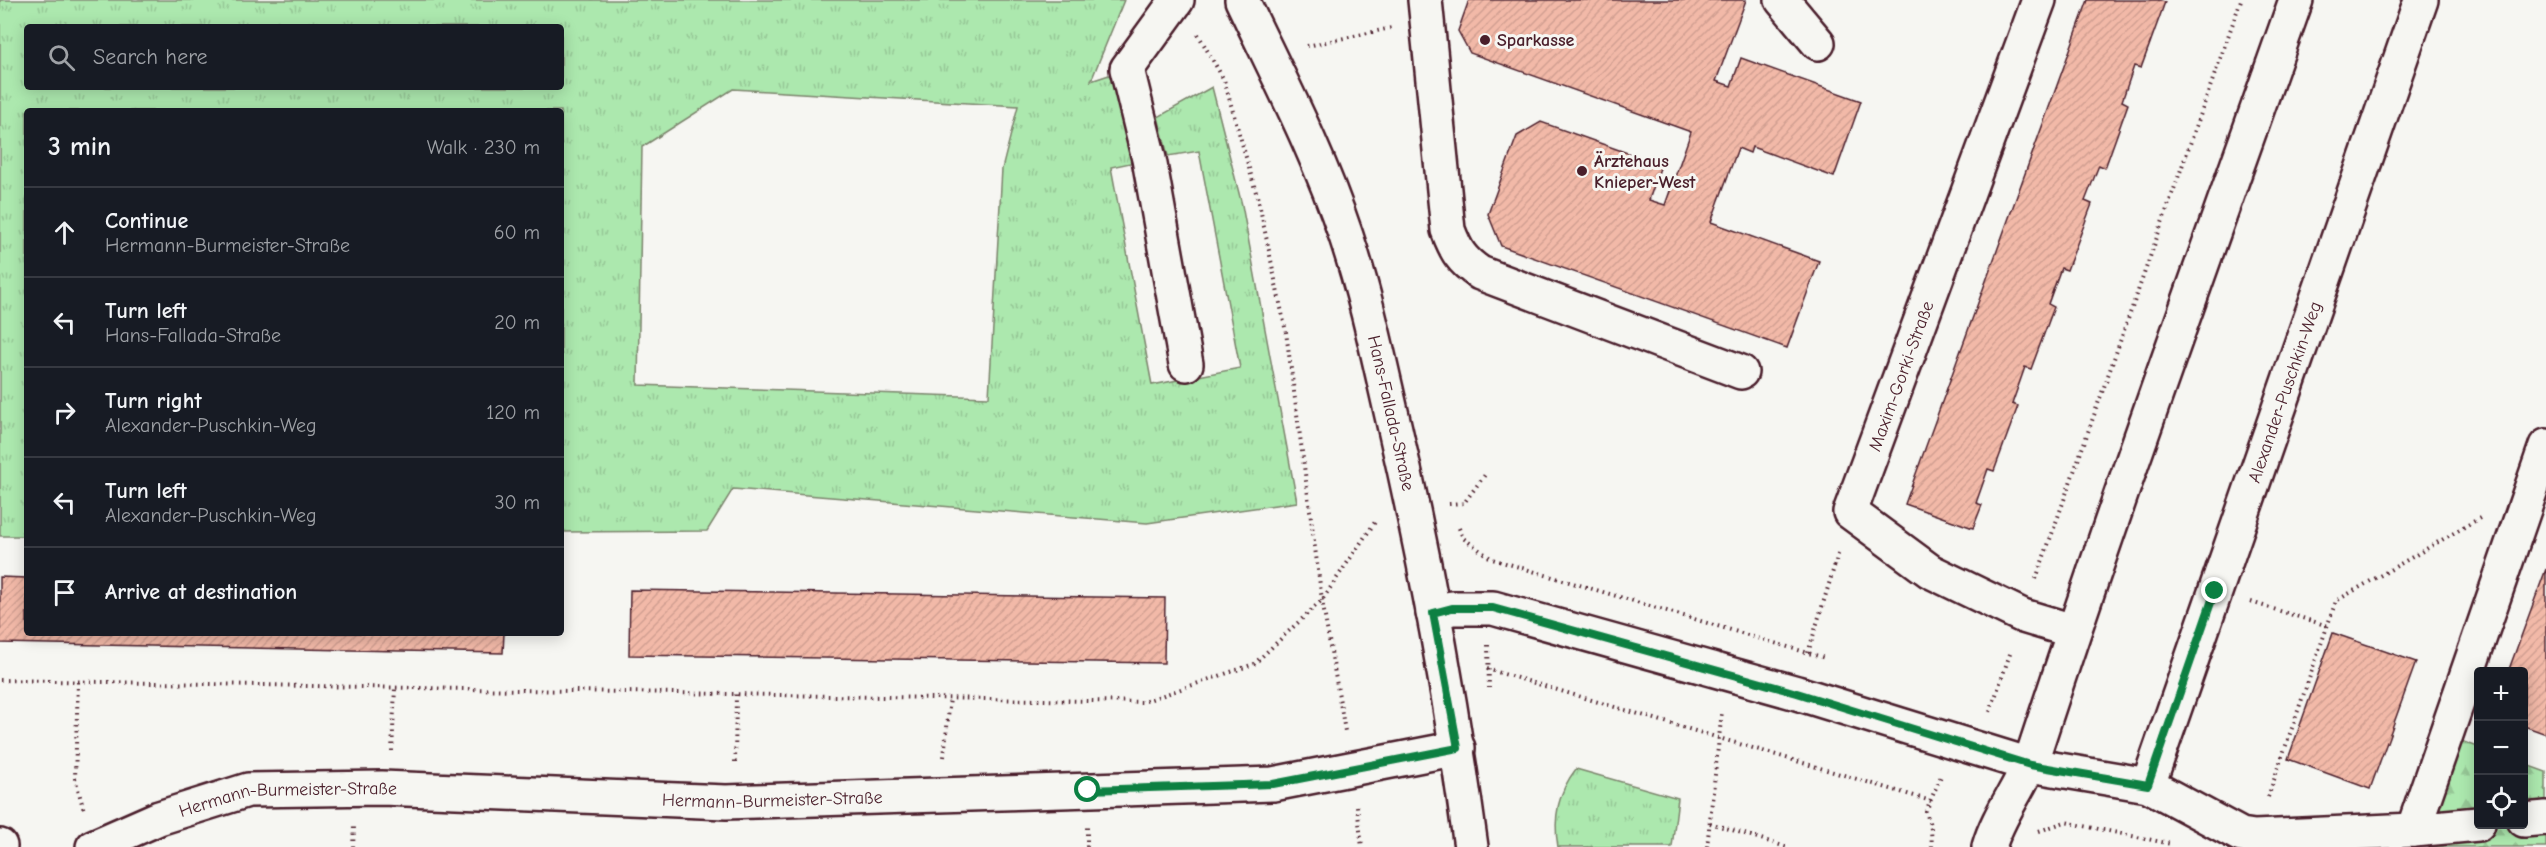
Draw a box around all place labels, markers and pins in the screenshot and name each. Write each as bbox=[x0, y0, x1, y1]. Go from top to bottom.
place label: Sparkasse bbox=[1497, 30, 1575, 51]
marker: Sparkasse bbox=[1478, 33, 1492, 47]
place label: Ärztehaus Knieper-West bbox=[1594, 151, 1697, 193]
marker: Ärztehaus Knieper-West bbox=[1575, 164, 1589, 178]

